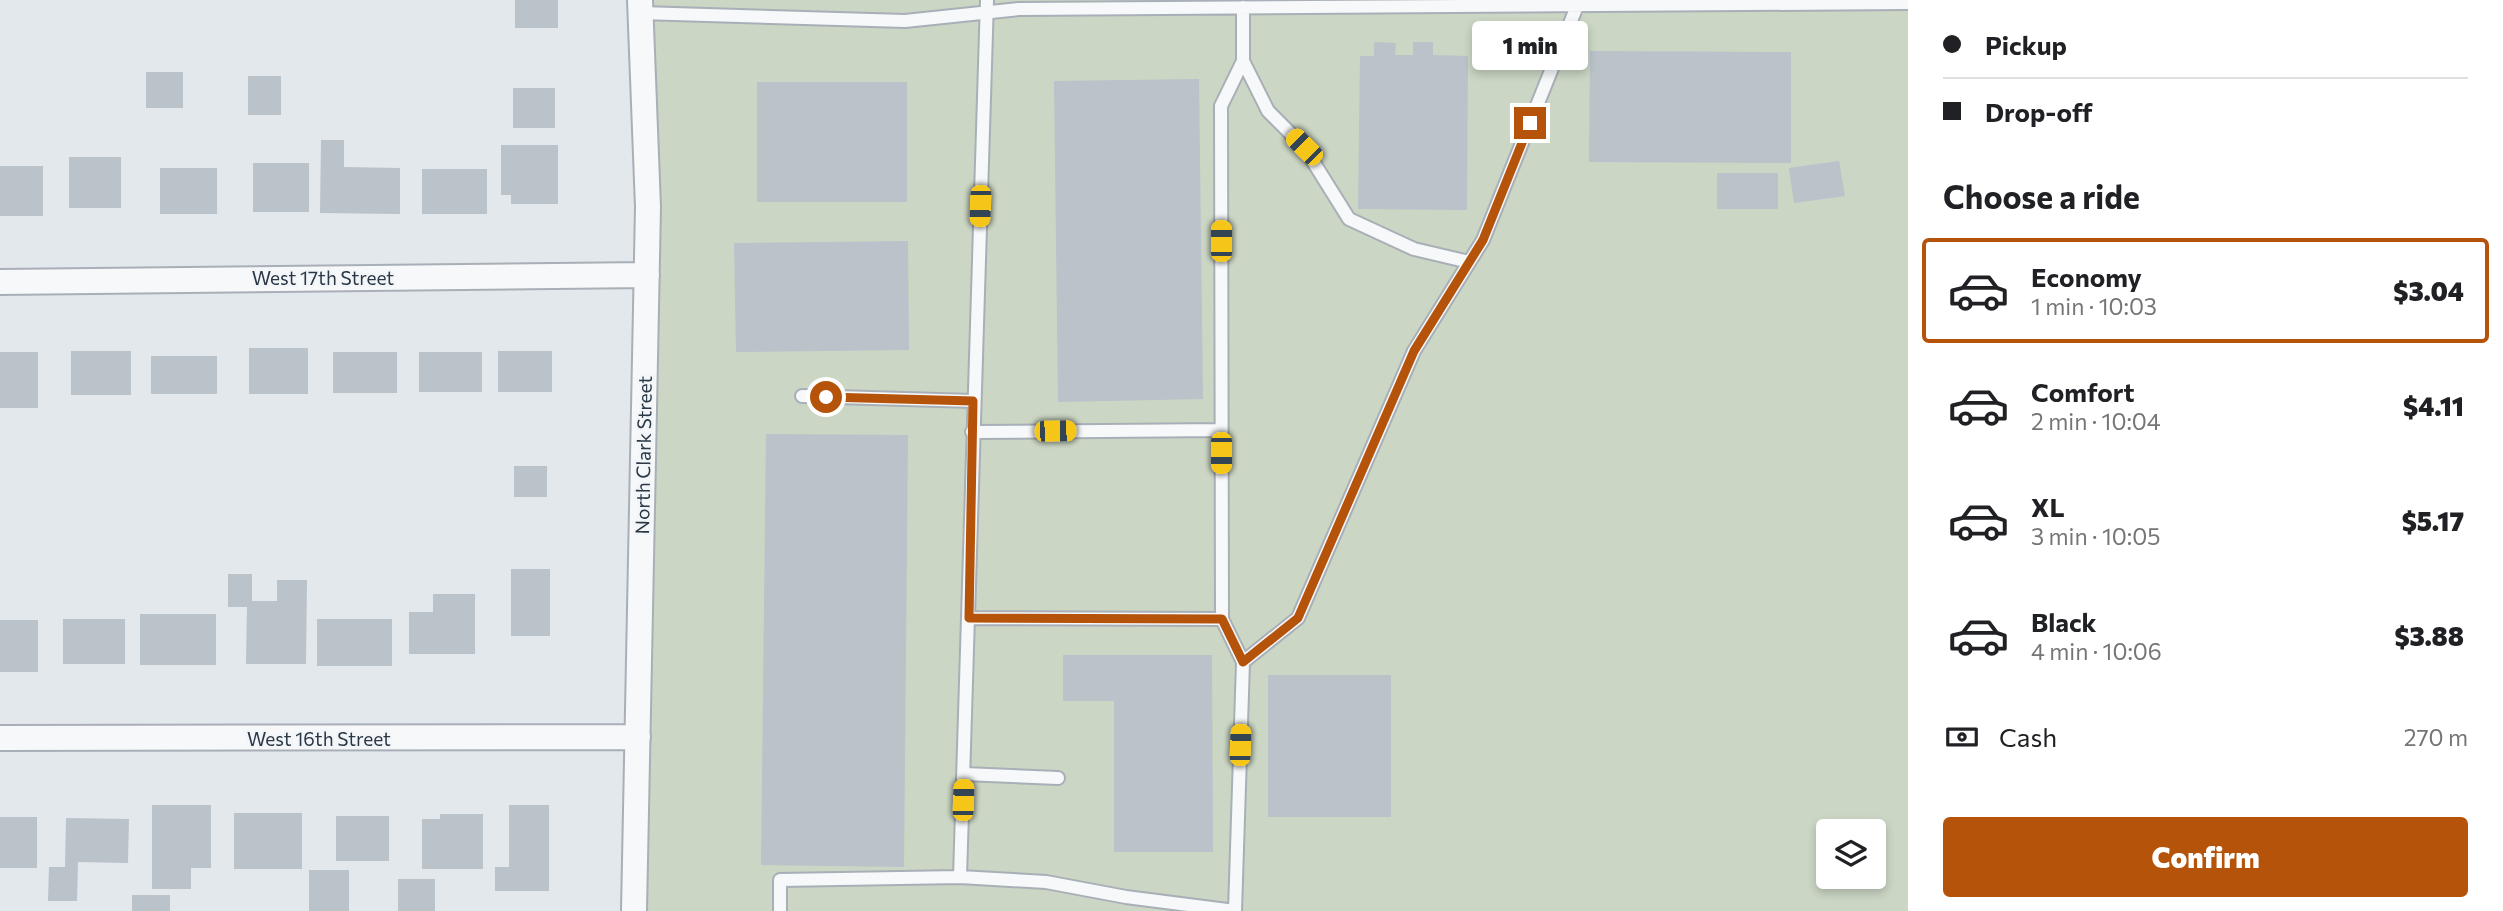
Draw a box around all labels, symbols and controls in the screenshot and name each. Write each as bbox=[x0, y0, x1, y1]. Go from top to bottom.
callout: 1 min bbox=[1472, 22, 1588, 71]
text: Pickup bbox=[1985, 29, 2067, 60]
text: 1 min bbox=[1502, 31, 1558, 59]
text: Drop-off bbox=[1985, 96, 2092, 127]
route end bbox=[1514, 107, 1546, 139]
car bbox=[1282, 125, 1327, 169]
text: Choose a ride bbox=[1943, 176, 2140, 216]
car bbox=[969, 185, 992, 227]
car bbox=[1211, 220, 1232, 262]
icon: car bbox=[1947, 259, 2010, 322]
text: Economy bbox=[2031, 261, 2142, 292]
street label: West 17th Street bbox=[252, 266, 394, 289]
text: $3.04 bbox=[2393, 275, 2464, 306]
text: 1 min · 10:03 bbox=[2031, 292, 2157, 320]
icon: car bbox=[1947, 374, 2010, 437]
street label: North Clark Street bbox=[630, 375, 656, 534]
text: Comfort bbox=[2031, 376, 2134, 407]
route start bbox=[810, 381, 842, 413]
text: $4.11 bbox=[2403, 390, 2464, 421]
text: 2 min · 10:04 bbox=[2031, 407, 2161, 435]
car bbox=[1034, 420, 1077, 442]
car bbox=[1211, 432, 1232, 474]
icon: car bbox=[1947, 489, 2010, 552]
text: XL bbox=[2031, 491, 2065, 522]
text: $5.17 bbox=[2402, 505, 2464, 536]
text: 3 min · 10:05 bbox=[2031, 522, 2160, 550]
icon: car bbox=[1947, 604, 2010, 667]
text: Black bbox=[2031, 606, 2097, 637]
text: $3.88 bbox=[2394, 620, 2464, 651]
text: 4 min · 10:06 bbox=[2031, 637, 2162, 665]
icon: cash bbox=[1943, 718, 1981, 756]
text: Cash bbox=[1999, 721, 2057, 752]
text: 270 m bbox=[2404, 723, 2468, 751]
car bbox=[1229, 724, 1252, 766]
street label: West 16th Street bbox=[247, 727, 391, 750]
car bbox=[952, 779, 975, 821]
button: Confirm bbox=[1943, 817, 2468, 897]
map controls bbox=[1816, 819, 1886, 889]
button: layers bbox=[1816, 819, 1886, 889]

